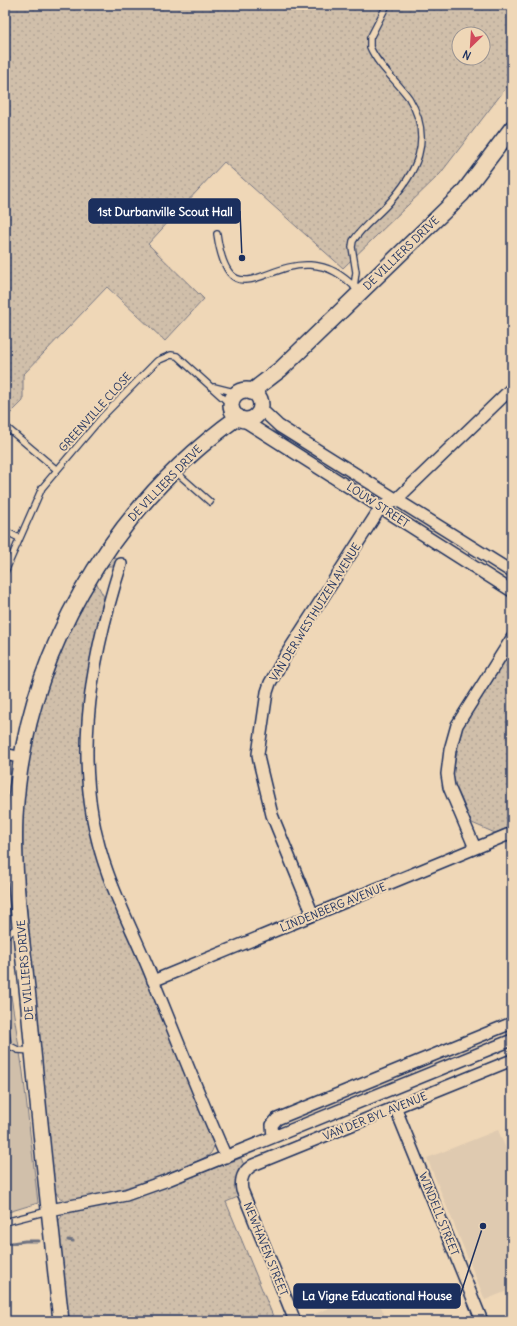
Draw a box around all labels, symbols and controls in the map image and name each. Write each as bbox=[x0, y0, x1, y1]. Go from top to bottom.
north arrow bbox=[451, 26, 491, 66]
text: N bbox=[460, 47, 473, 63]
callout: 1st Durbanville Scout Hall bbox=[89, 199, 240, 223]
text: 1st Durbanville Scout Hall bbox=[97, 204, 233, 219]
street label: DE VILLIERS DRIVE bbox=[360, 213, 442, 293]
street label: GREENVILLE CLOSE bbox=[56, 369, 134, 455]
street label: DE VILLIERS DRIVE bbox=[125, 442, 205, 524]
street label: LOUW STREET bbox=[344, 480, 412, 531]
street label: VAN DER WESTHUIZEN AVENUE bbox=[266, 540, 364, 684]
street label: LINDENBERG AVENUE bbox=[278, 879, 388, 935]
street label: DE VILLIERS DRIVE bbox=[14, 919, 36, 1021]
street label: VAN DER BYL AVENUE bbox=[321, 1089, 429, 1143]
street label: WINDELL STREET bbox=[416, 1170, 462, 1258]
street label: NEWHAVEN STREET bbox=[241, 1200, 291, 1298]
callout: La Vigne Educational House bbox=[294, 1284, 460, 1308]
text: La Vigne Educational House bbox=[302, 1288, 453, 1304]

